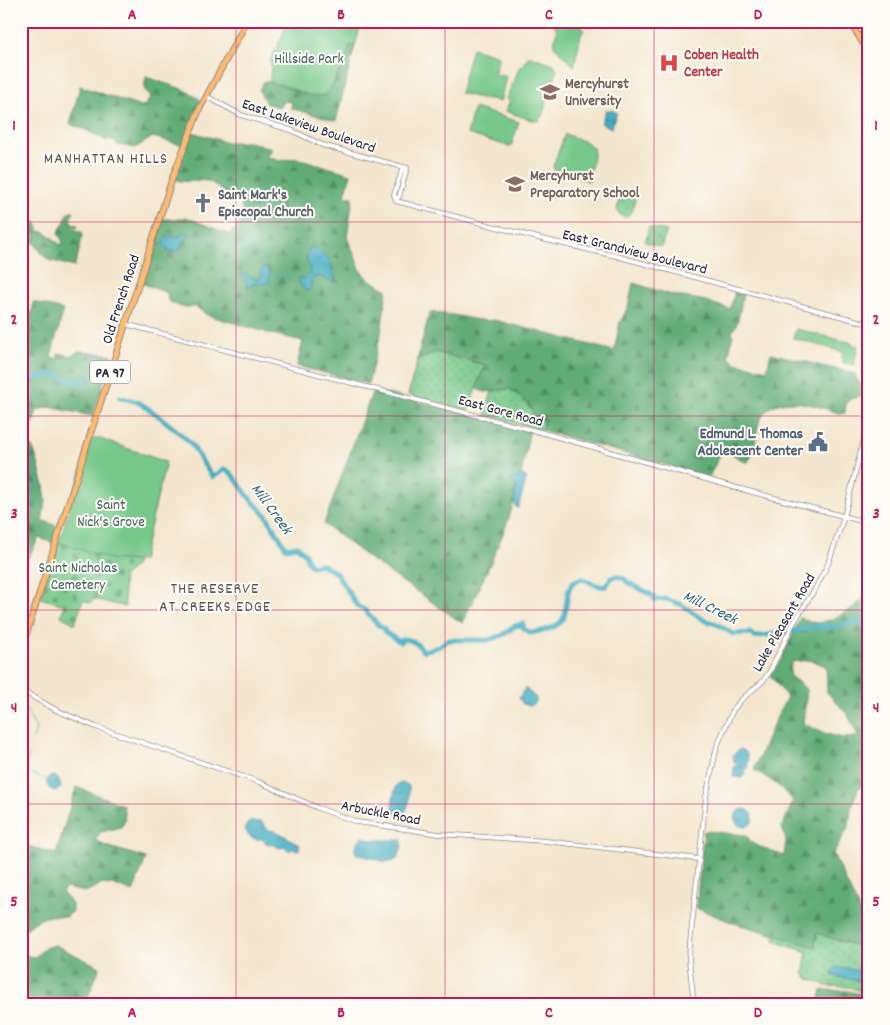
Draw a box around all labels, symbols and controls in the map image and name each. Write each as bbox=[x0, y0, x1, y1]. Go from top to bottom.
text: A bbox=[128, 4, 137, 27]
text: B bbox=[337, 4, 345, 27]
text: C bbox=[545, 4, 553, 27]
text: D bbox=[754, 4, 763, 27]
place label: Coben Health Center bbox=[684, 45, 759, 84]
park label: Hillside Park bbox=[274, 49, 344, 71]
hospital icon: Coben Health Center bbox=[658, 52, 680, 74]
place label: Mercyhurst University bbox=[565, 74, 629, 113]
school or university icon: Mercyhurst University bbox=[539, 81, 561, 103]
street label: East Lakeview Boulevard bbox=[239, 94, 378, 160]
text: 1 bbox=[12, 115, 16, 138]
text: 1 bbox=[874, 115, 878, 138]
district label: MANHATTAN HILLS bbox=[44, 148, 168, 171]
place label: Mercyhurst Preparatory School bbox=[530, 166, 640, 205]
school or university icon: Mercyhurst Preparatory School bbox=[504, 173, 526, 195]
place label: Saint Mark's Episcopal Church bbox=[218, 185, 314, 224]
church icon: Saint Mark's Episcopal Church bbox=[192, 192, 214, 214]
street label: East Grandview Boulevard bbox=[560, 224, 709, 282]
street label: Old French Road bbox=[97, 252, 147, 347]
text: 2 bbox=[11, 309, 18, 332]
text: 2 bbox=[873, 309, 880, 332]
road number: PA 97 bbox=[90, 361, 130, 384]
street label: East Gore Road bbox=[456, 390, 545, 434]
place label: Edmund L. Thomas Adolescent Center bbox=[697, 424, 803, 463]
public building icon: Edmund L. Thomas Adolescent Center bbox=[807, 431, 829, 453]
water label: Mill Creek bbox=[245, 479, 298, 541]
park label: Saint Nick's Grove bbox=[77, 495, 145, 534]
text: 3 bbox=[10, 503, 18, 526]
text: 3 bbox=[872, 503, 880, 526]
park label: Saint Nicholas Cemetery bbox=[39, 558, 117, 597]
street label: Lake Pleasant Road bbox=[748, 570, 822, 676]
district label: THE RESERVE AT CREEKS EDGE bbox=[159, 578, 271, 619]
water label: Mill Creek bbox=[679, 585, 742, 632]
text: 4 bbox=[11, 697, 17, 720]
text: 4 bbox=[873, 697, 879, 720]
street label: Arbuckle Road bbox=[339, 795, 422, 832]
text: 5 bbox=[10, 891, 18, 914]
text: 5 bbox=[872, 891, 880, 914]
text: A bbox=[128, 1002, 137, 1025]
text: B bbox=[337, 1002, 345, 1025]
text: C bbox=[545, 1002, 553, 1025]
text: D bbox=[754, 1002, 763, 1025]

